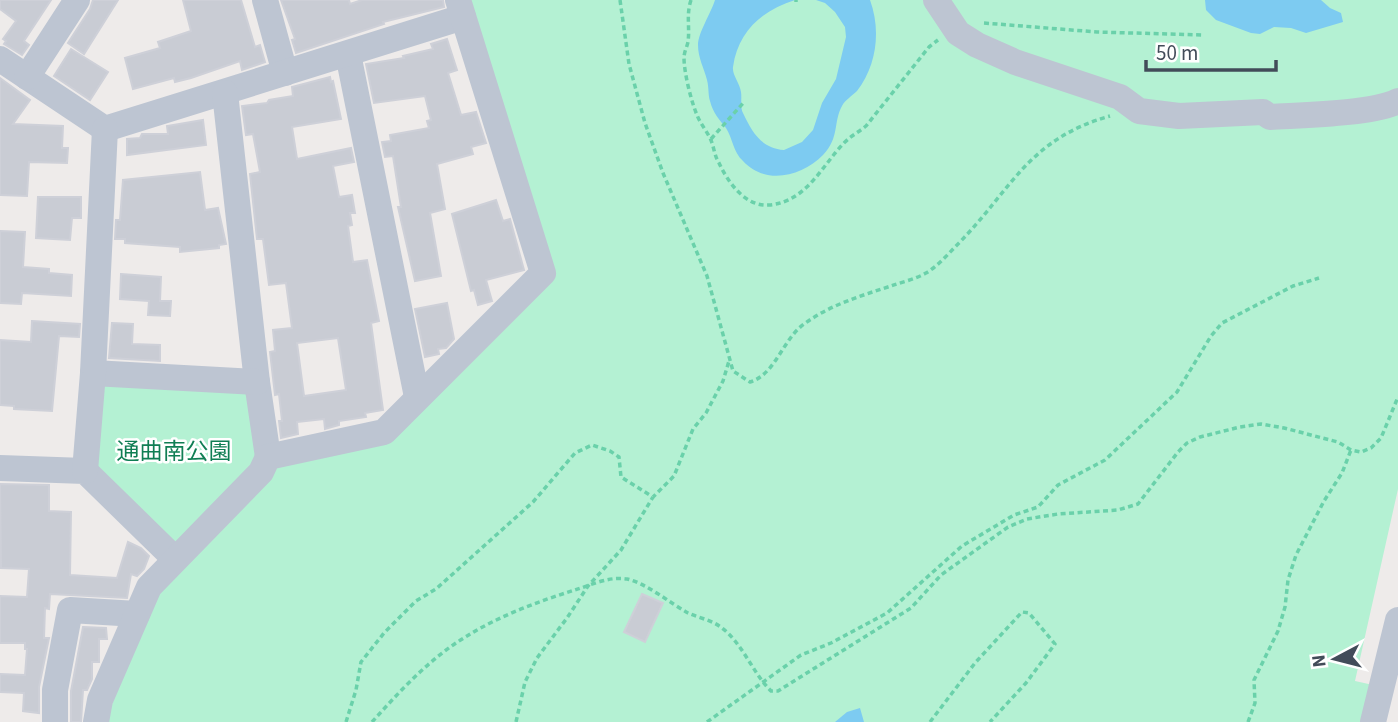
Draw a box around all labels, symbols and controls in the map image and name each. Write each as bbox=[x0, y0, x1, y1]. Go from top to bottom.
scale bar bbox=[1146, 28, 1276, 72]
text: 50 m bbox=[1156, 38, 1198, 68]
park label: 通曲南公園 bbox=[117, 435, 232, 468]
north arrow bbox=[1300, 624, 1370, 694]
text: N bbox=[1305, 653, 1334, 669]

